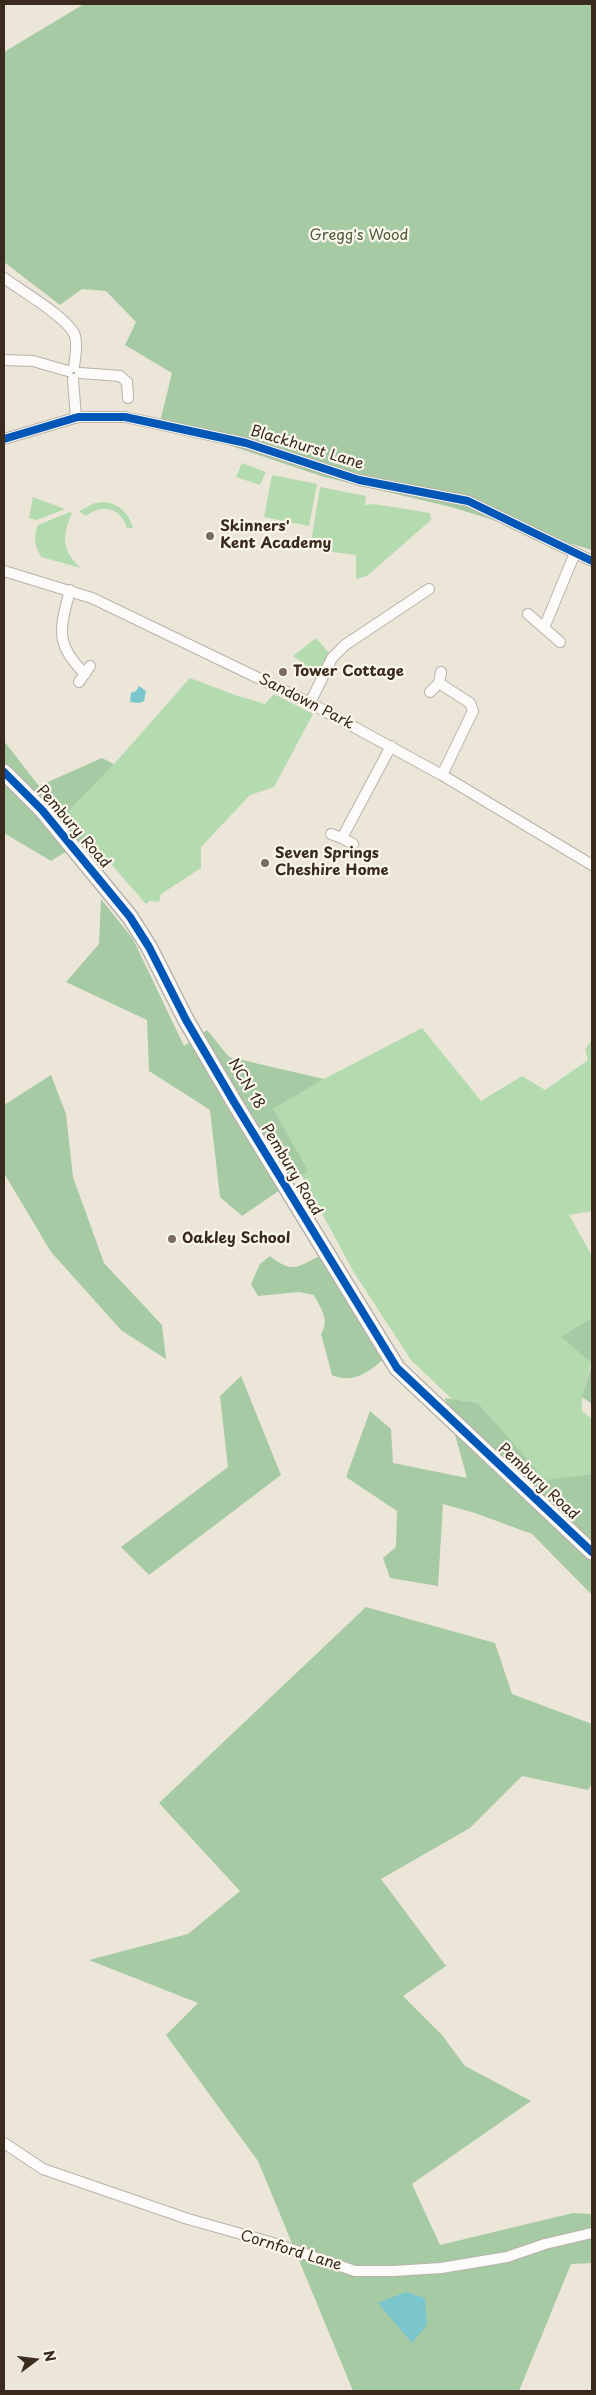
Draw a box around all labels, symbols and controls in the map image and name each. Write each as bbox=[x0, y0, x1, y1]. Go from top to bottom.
park label: Gregg's Wood bbox=[310, 227, 408, 245]
street label: Blackhurst Lane bbox=[248, 422, 366, 474]
place label: Skinners' Kent Academy bbox=[220, 518, 331, 553]
marker: Skinners' Kent Academy bbox=[204, 530, 216, 542]
place label: Tower Cottage bbox=[293, 663, 404, 681]
marker: Tower Cottage bbox=[277, 666, 289, 678]
street label: Sandown Park bbox=[255, 670, 357, 734]
street label: Pembury Road bbox=[32, 782, 114, 872]
place label: Seven Springs Cheshire Home bbox=[275, 845, 389, 880]
marker: Seven Springs Cheshire Home bbox=[259, 857, 271, 869]
street label: NCN 18 bbox=[224, 1055, 268, 1113]
street label: Pembury Road bbox=[256, 1121, 326, 1219]
place label: Oakley School bbox=[182, 1230, 290, 1248]
marker: Oakley School bbox=[166, 1233, 178, 1245]
street label: Pembury Road bbox=[494, 1440, 582, 1524]
street label: Cornford Lane bbox=[238, 2227, 344, 2275]
north arrow bbox=[10, 2335, 60, 2385]
text: N bbox=[38, 2348, 62, 2364]

